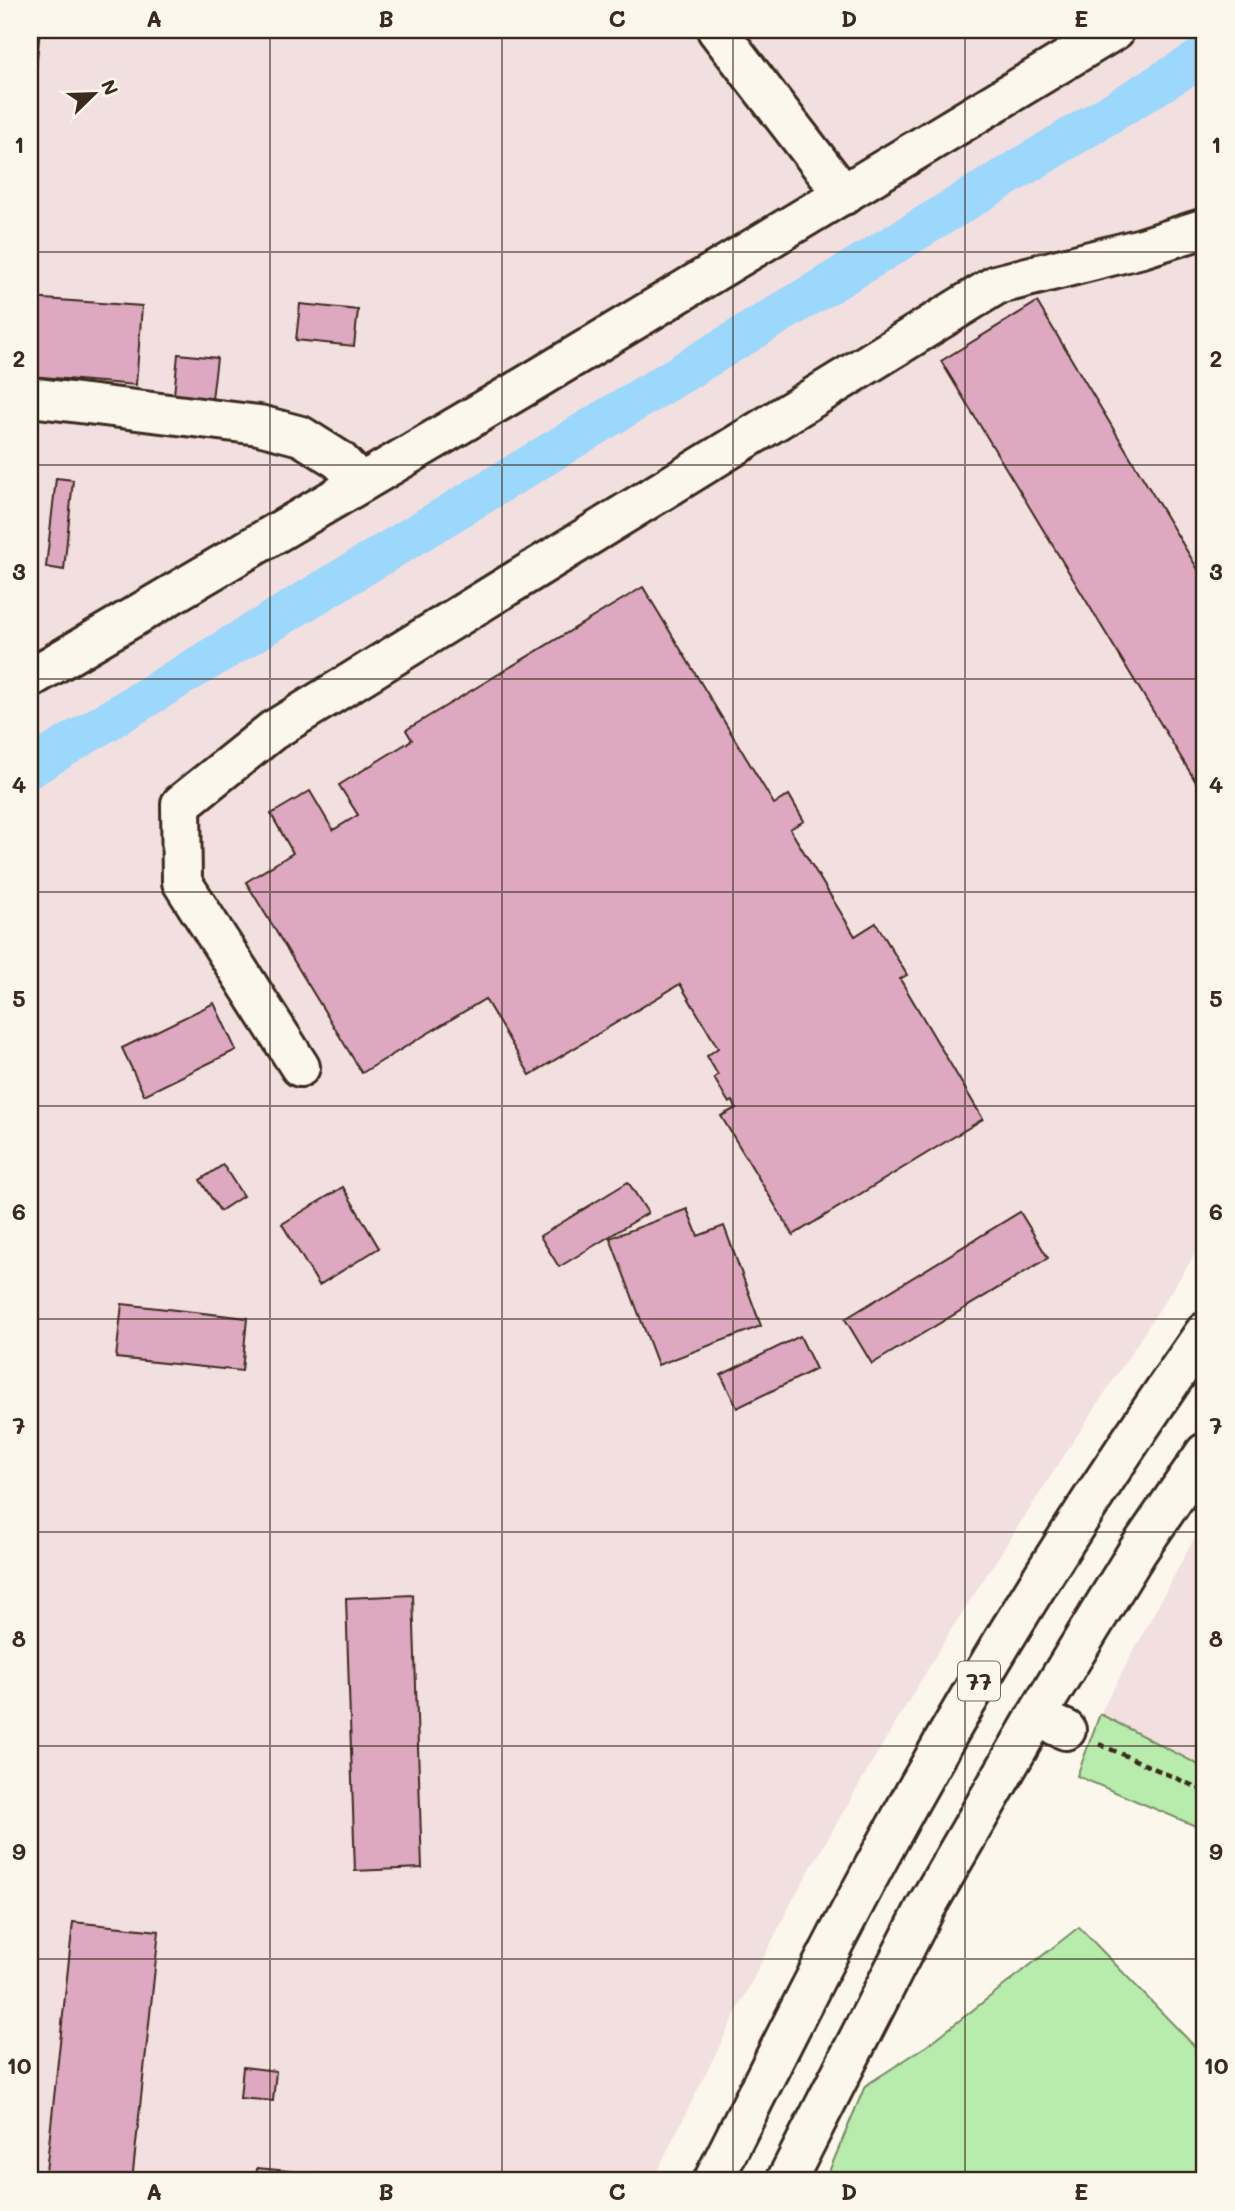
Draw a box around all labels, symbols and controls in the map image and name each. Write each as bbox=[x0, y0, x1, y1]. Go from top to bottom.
text: A bbox=[146, 3, 162, 33]
text: B bbox=[378, 3, 394, 33]
text: C bbox=[608, 3, 626, 33]
text: D bbox=[841, 3, 857, 33]
text: E bbox=[1074, 3, 1088, 33]
north arrow bbox=[60, 60, 130, 130]
text: N bbox=[96, 76, 124, 99]
text: 1 bbox=[14, 129, 24, 159]
text: 1 bbox=[1211, 129, 1221, 159]
text: 2 bbox=[13, 343, 25, 373]
text: 2 bbox=[1210, 343, 1222, 373]
text: 3 bbox=[12, 556, 26, 586]
text: 3 bbox=[1209, 556, 1223, 586]
text: 4 bbox=[12, 769, 26, 799]
text: 4 bbox=[1209, 769, 1223, 799]
text: 5 bbox=[12, 983, 26, 1013]
text: 5 bbox=[1209, 983, 1223, 1013]
text: 6 bbox=[12, 1196, 26, 1226]
text: 6 bbox=[1209, 1196, 1223, 1226]
text: 7 bbox=[13, 1410, 26, 1440]
text: 7 bbox=[1210, 1410, 1223, 1440]
text: 8 bbox=[12, 1623, 26, 1653]
text: 8 bbox=[1209, 1623, 1223, 1653]
road number: 77 bbox=[958, 1662, 1000, 1700]
text: 9 bbox=[12, 1836, 26, 1866]
text: 9 bbox=[1209, 1836, 1223, 1866]
text: 10 bbox=[7, 2050, 32, 2080]
text: 10 bbox=[1204, 2050, 1229, 2080]
text: A bbox=[146, 2176, 162, 2206]
text: B bbox=[378, 2176, 394, 2206]
text: C bbox=[608, 2176, 626, 2206]
text: D bbox=[841, 2176, 857, 2206]
text: E bbox=[1074, 2176, 1088, 2206]

